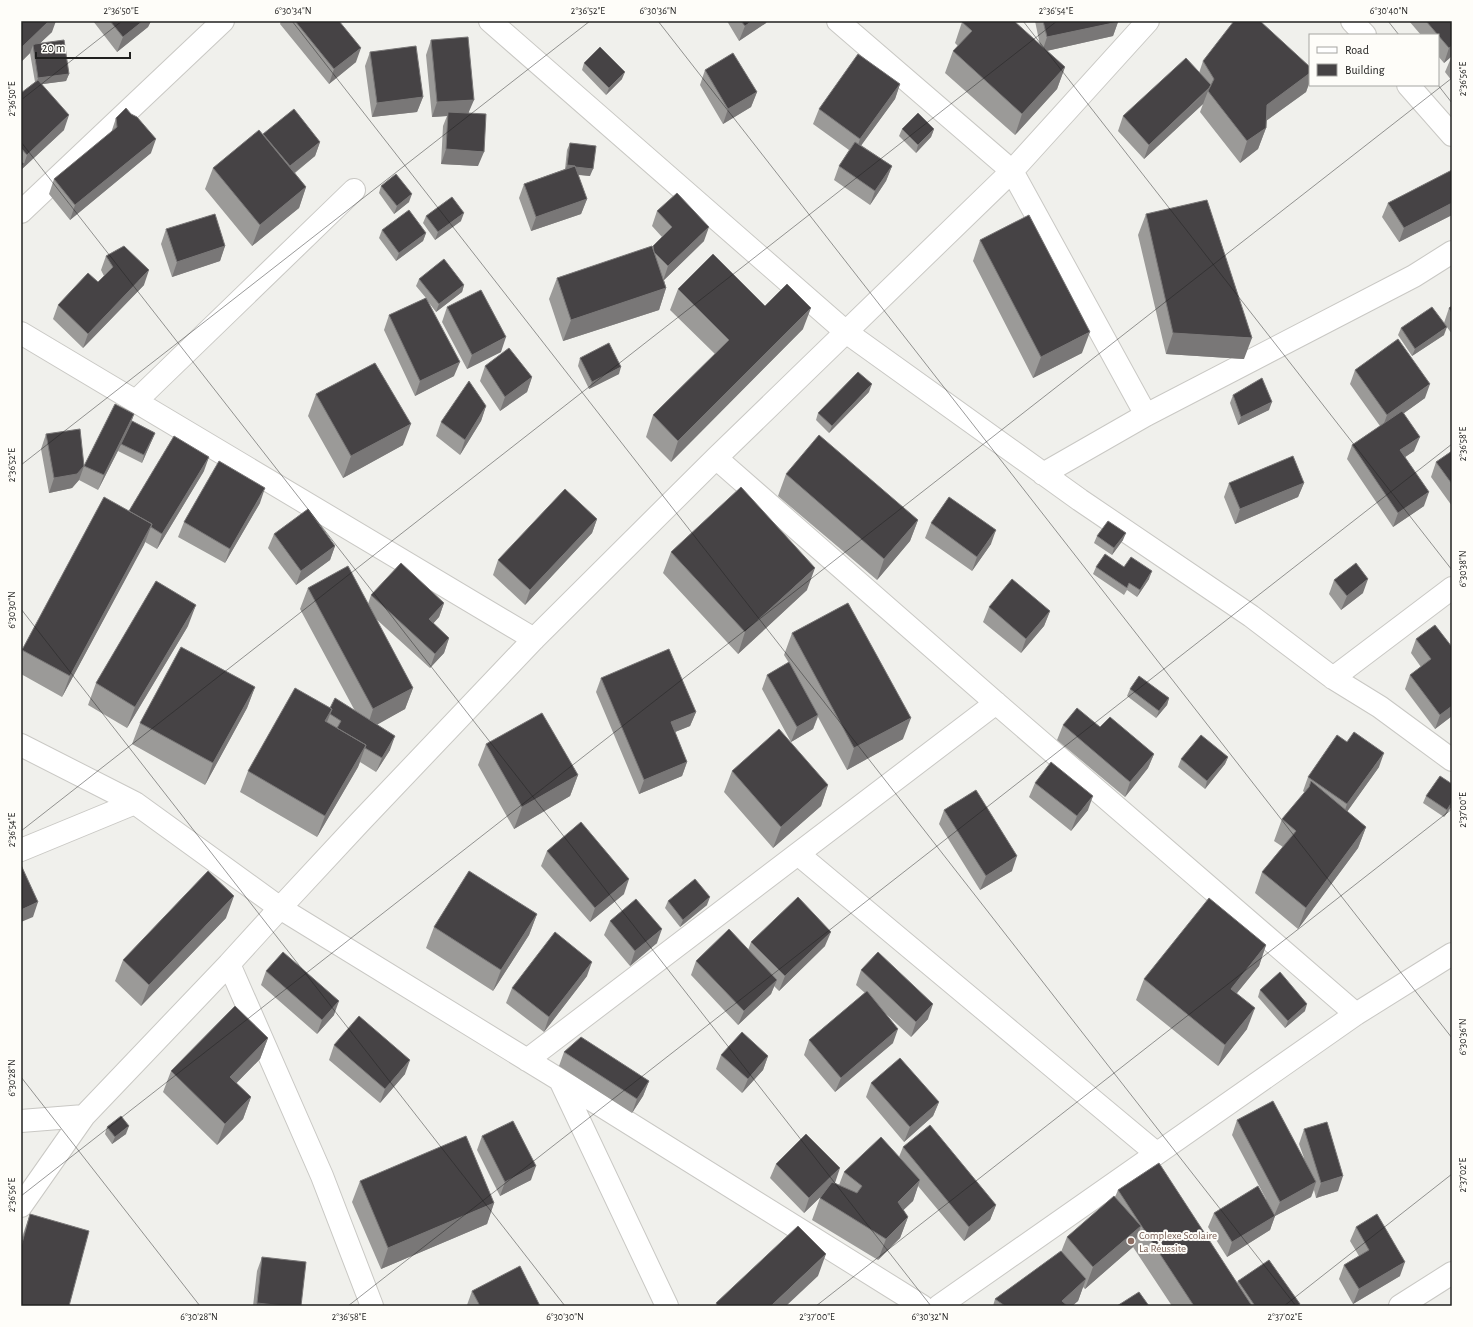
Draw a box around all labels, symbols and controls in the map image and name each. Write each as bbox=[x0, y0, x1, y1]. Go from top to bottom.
text: 2°36'50"E bbox=[103, 6, 139, 16]
text: 6°30'34"N bbox=[274, 6, 312, 16]
text: 2°36'52"E bbox=[571, 6, 605, 16]
text: 6°30'36"N bbox=[639, 6, 677, 16]
text: 2°36'54"E bbox=[1039, 6, 1073, 16]
text: 6°30'40"N bbox=[1370, 6, 1408, 16]
scale bar bbox=[36, 34, 130, 60]
legend bbox=[1309, 34, 1439, 86]
text: 20 m bbox=[42, 42, 65, 54]
text: Road bbox=[1345, 44, 1369, 56]
text: 2°36'56"E bbox=[1458, 62, 1468, 96]
text: Building bbox=[1345, 64, 1385, 76]
text: 2°36'50"E bbox=[7, 81, 17, 117]
text: 2°36'58"E bbox=[1458, 427, 1468, 461]
text: 2°36'52"E bbox=[7, 448, 17, 482]
text: 6°30'38"N bbox=[1458, 550, 1468, 588]
text: 6°30'30"N bbox=[7, 591, 17, 629]
text: 2°37'00"E bbox=[1458, 792, 1468, 828]
text: 2°36'54"E bbox=[7, 813, 17, 847]
text: 6°30'36"N bbox=[1458, 1018, 1468, 1056]
text: 6°30'28"N bbox=[7, 1059, 17, 1097]
text: 2°37'02"E bbox=[1458, 1157, 1468, 1192]
text: 2°36'56"E bbox=[7, 1178, 17, 1212]
place label: Complexe Scolaire La Réussite bbox=[1139, 1230, 1217, 1254]
marker: Complexe Scolaire La Réussite bbox=[1126, 1236, 1136, 1246]
text: 6°30'28"N bbox=[180, 1312, 218, 1322]
text: 2°36'58"E bbox=[332, 1312, 366, 1322]
text: 6°30'30"N bbox=[546, 1312, 584, 1322]
text: 2°37'00"E bbox=[799, 1312, 835, 1322]
text: 6°30'32"N bbox=[912, 1312, 949, 1322]
text: 2°37'02"E bbox=[1268, 1312, 1303, 1322]

